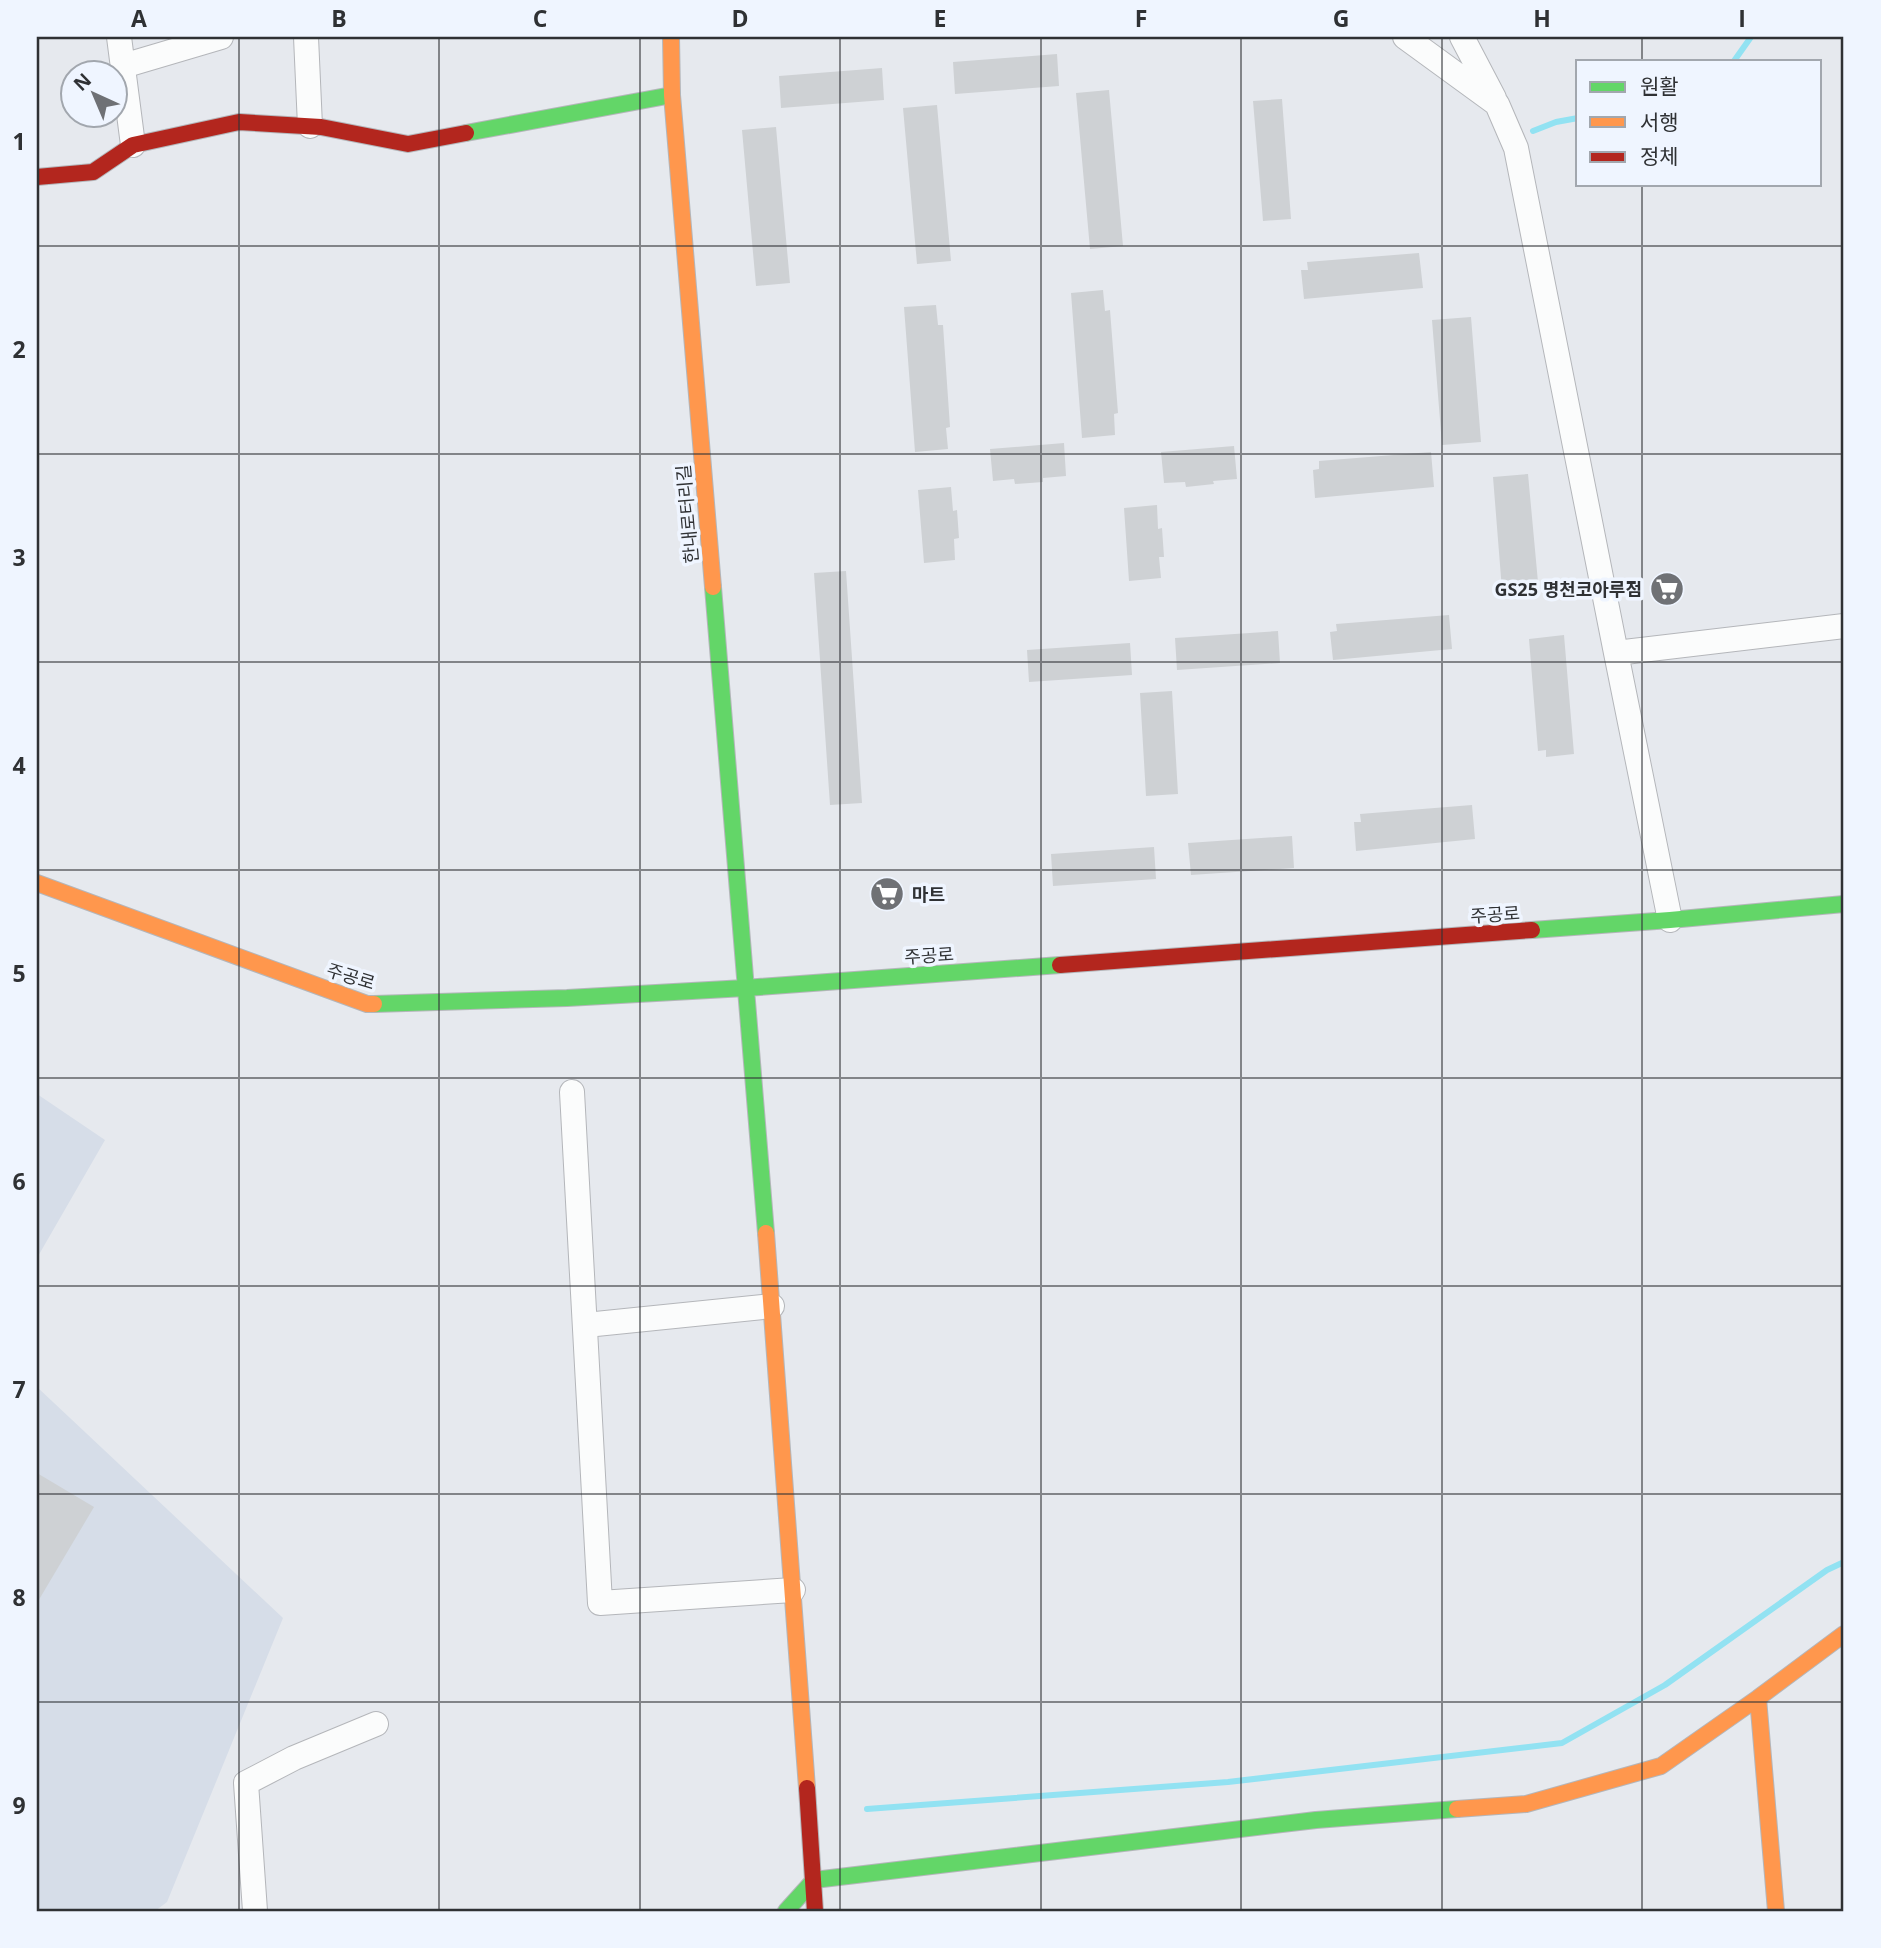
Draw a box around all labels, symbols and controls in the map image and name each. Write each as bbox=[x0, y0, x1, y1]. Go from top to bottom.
text: A bbox=[131, 2, 147, 34]
text: B bbox=[331, 2, 347, 34]
text: C bbox=[533, 2, 547, 34]
text: D bbox=[731, 2, 749, 34]
text: E bbox=[934, 2, 946, 34]
text: F bbox=[1135, 2, 1147, 34]
text: G bbox=[1333, 2, 1349, 34]
text: H bbox=[1533, 2, 1551, 34]
text: I bbox=[1738, 2, 1746, 34]
north arrow bbox=[60, 60, 130, 130]
legend bbox=[1576, 60, 1822, 186]
text: N bbox=[68, 67, 97, 96]
text: 원활 bbox=[1640, 72, 1679, 100]
text: 서행 bbox=[1640, 108, 1679, 136]
text: 1 bbox=[12, 125, 26, 157]
text: 정체 bbox=[1640, 142, 1679, 170]
text: 2 bbox=[12, 333, 26, 365]
street label: 한내로터리길 bbox=[671, 463, 703, 565]
text: 3 bbox=[12, 541, 26, 573]
supermarket icon: GS25 명천코아루점 bbox=[1648, 570, 1686, 608]
place label: GS25 명천코아루점 bbox=[1494, 577, 1642, 601]
text: 4 bbox=[12, 749, 26, 781]
supermarket icon: 마트 bbox=[868, 875, 906, 913]
place label: 마트 bbox=[912, 882, 945, 906]
street label: 주공로 bbox=[1469, 900, 1521, 928]
street label: 주공로 bbox=[903, 941, 955, 969]
text: 5 bbox=[12, 957, 26, 989]
street label: 주공로 bbox=[324, 957, 378, 995]
text: 6 bbox=[12, 1165, 26, 1197]
text: 7 bbox=[12, 1373, 26, 1405]
text: 8 bbox=[12, 1581, 26, 1613]
text: 9 bbox=[12, 1789, 26, 1821]

